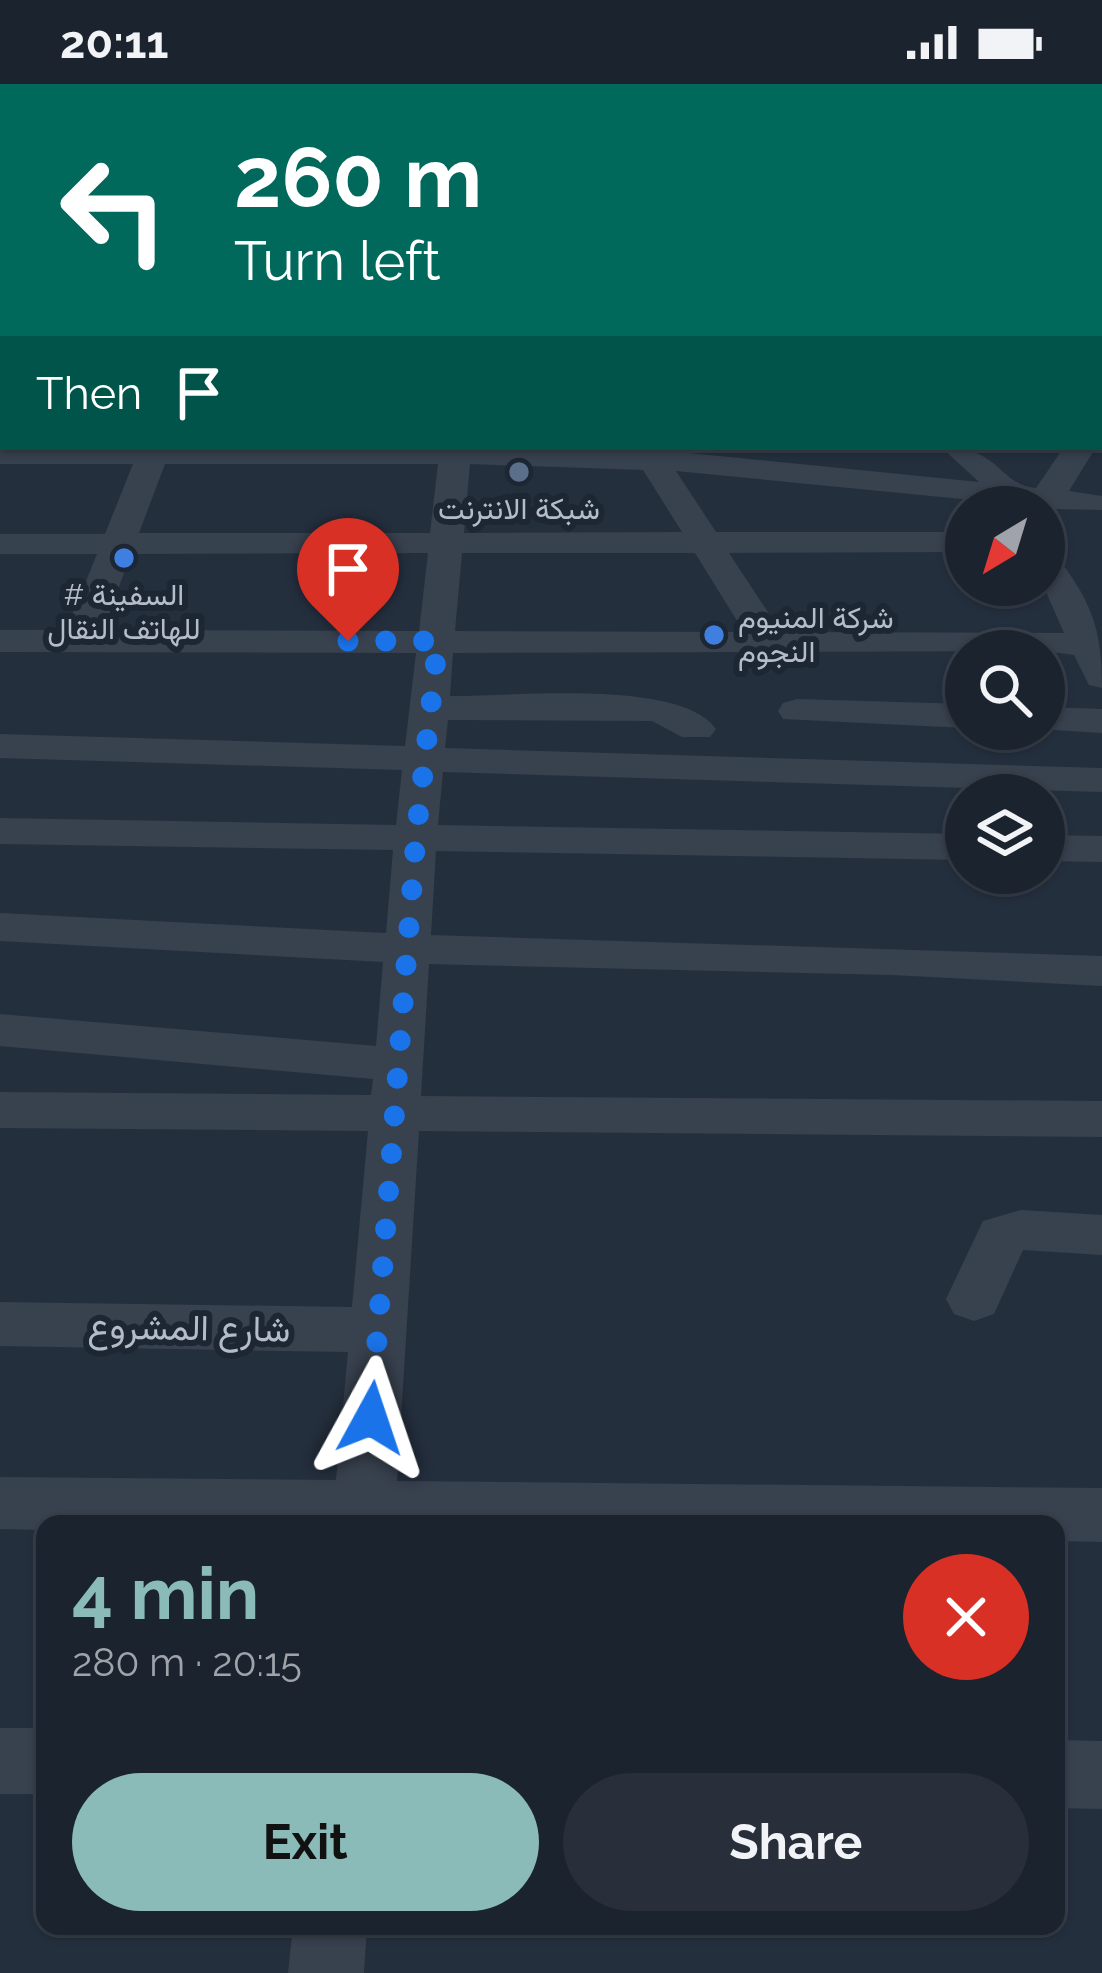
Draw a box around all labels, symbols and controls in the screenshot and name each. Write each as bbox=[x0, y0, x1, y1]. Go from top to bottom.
text: 20:11 bbox=[60, 16, 169, 69]
text: 260 m bbox=[234, 128, 482, 227]
icon: left bbox=[36, 132, 192, 288]
text: Turn left bbox=[234, 229, 441, 293]
icon: arrive bbox=[166, 360, 232, 426]
text: Then bbox=[36, 367, 142, 420]
marker: شبكة الانترنت bbox=[506, 459, 532, 485]
north arrow bbox=[945, 486, 1065, 606]
map controls bbox=[945, 486, 1065, 894]
place label: شبكة الانترنت bbox=[438, 491, 600, 527]
pin bbox=[297, 518, 399, 641]
icon: arrive bbox=[315, 536, 381, 602]
marker: # السفينة للهاتف النقال bbox=[111, 545, 137, 571]
place label: # السفينة للهاتف النقال bbox=[47, 577, 201, 647]
place label: شركة المنيوم النجوم bbox=[738, 600, 894, 671]
marker: شركة المنيوم النجوم bbox=[701, 622, 727, 648]
button: search bbox=[945, 630, 1065, 750]
button: layers bbox=[945, 774, 1065, 894]
street label: شارع المشروع bbox=[87, 1304, 291, 1354]
position arrow bbox=[308, 1355, 434, 1481]
text: 4 min bbox=[72, 1551, 259, 1636]
button: close bbox=[903, 1554, 1029, 1680]
text: 280 m · 20:15 bbox=[72, 1639, 302, 1685]
button: Exit bbox=[72, 1773, 539, 1911]
button: Share bbox=[563, 1773, 1029, 1911]

